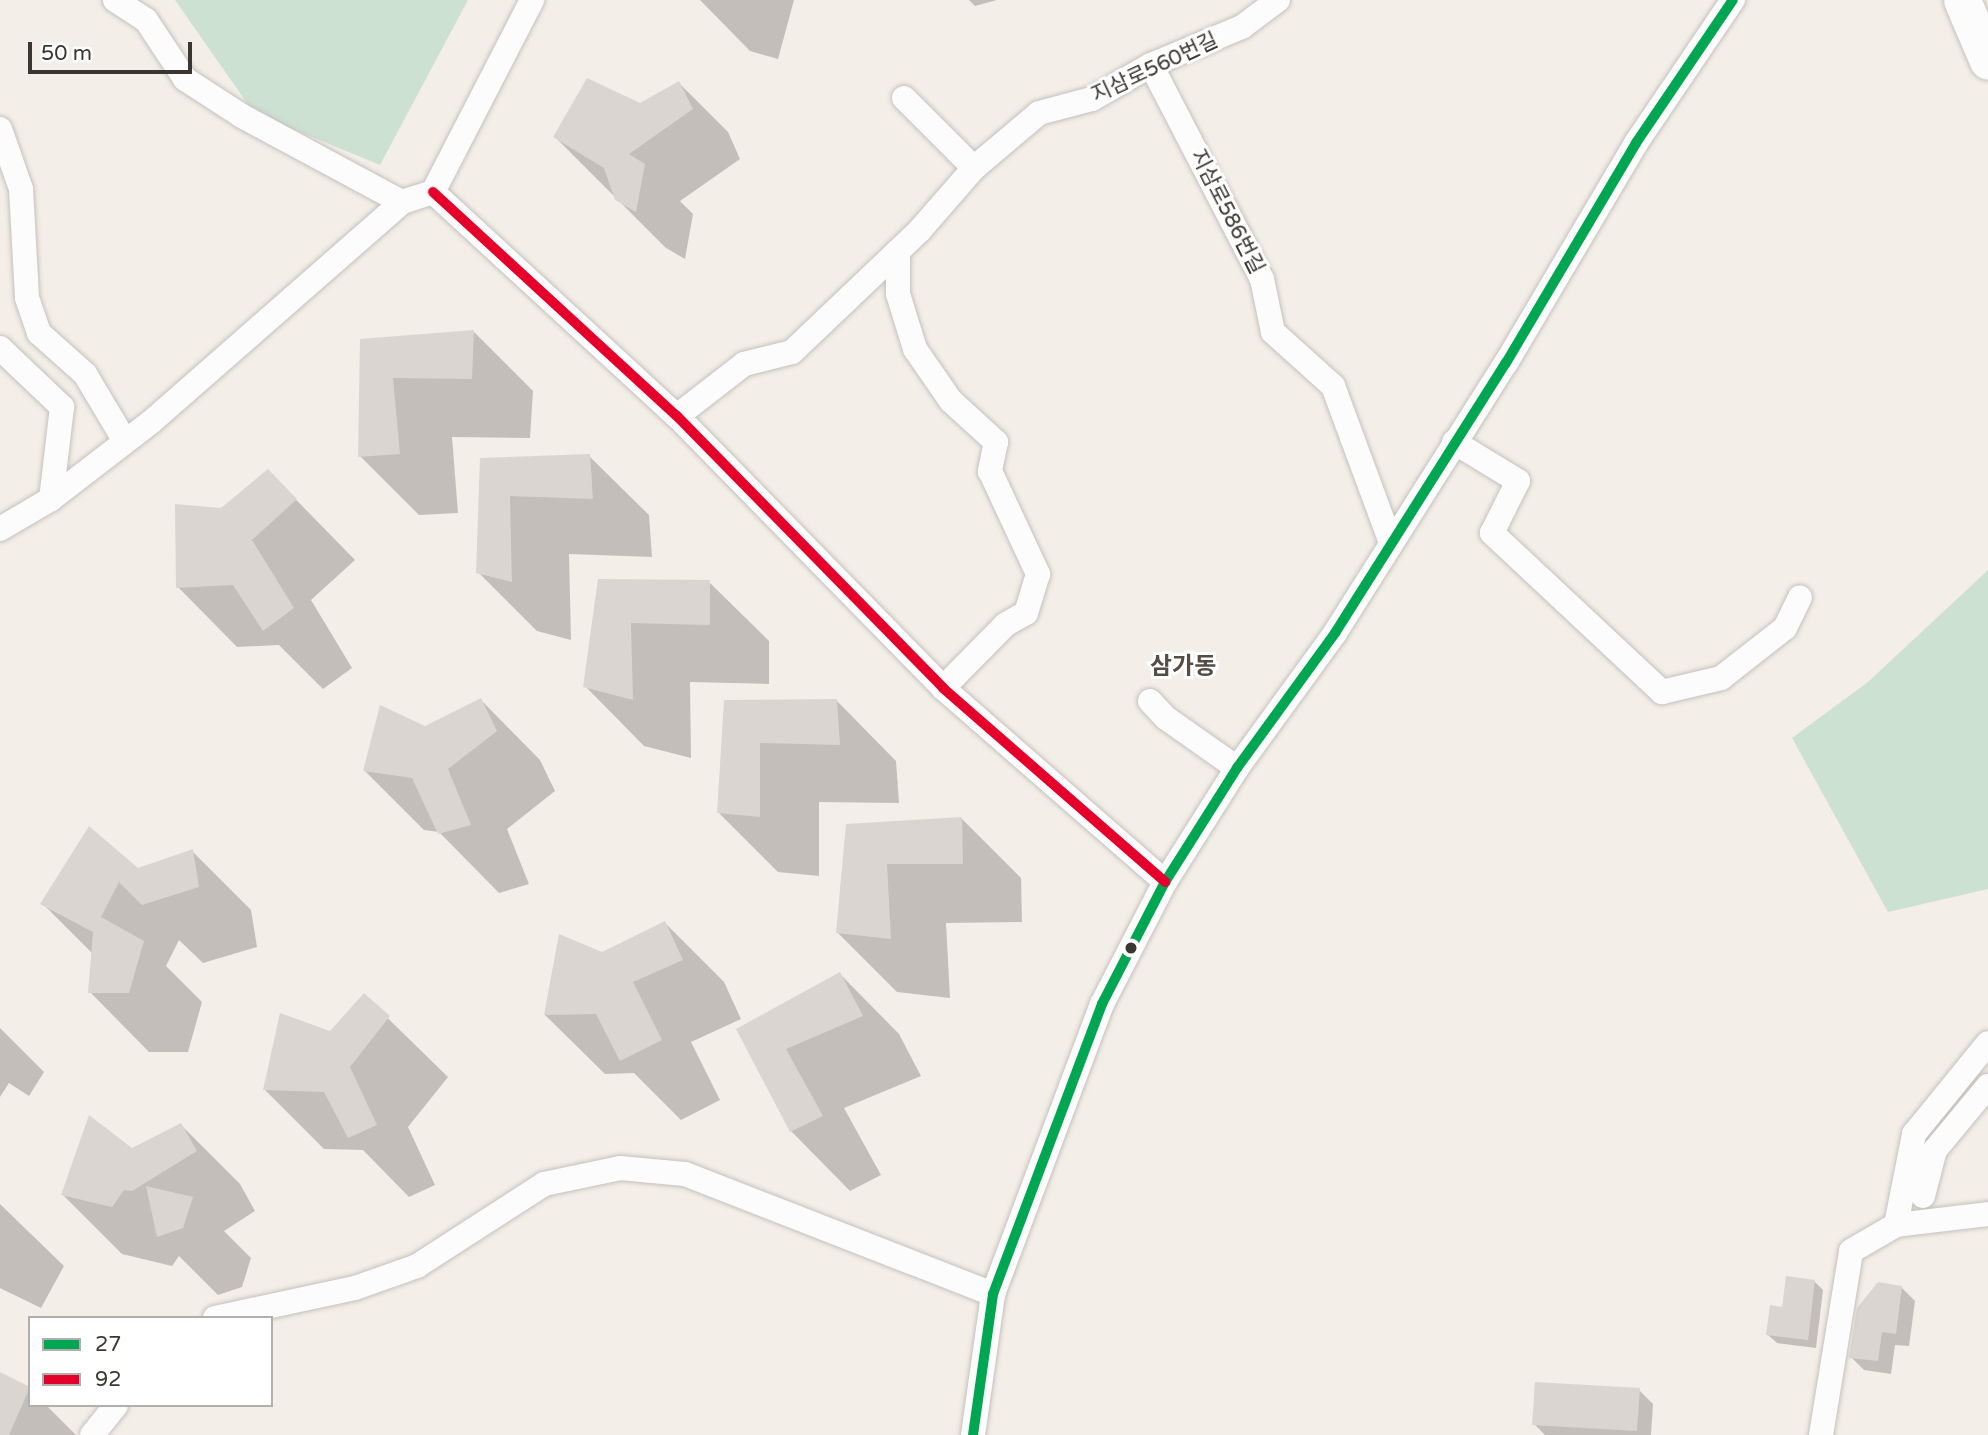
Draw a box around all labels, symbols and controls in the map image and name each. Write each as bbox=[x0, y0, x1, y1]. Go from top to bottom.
scale bar bbox=[32, 28, 196, 72]
street label: 지삼로560번길 bbox=[1088, 28, 1222, 108]
text: 50 m bbox=[41, 41, 92, 66]
street label: 지삼로586번길 bbox=[1185, 146, 1269, 278]
district label: 삼가동 bbox=[1150, 653, 1216, 681]
unlabelled marker bbox=[1124, 941, 1138, 955]
legend bbox=[28, 1316, 273, 1407]
text: 27 bbox=[95, 1332, 121, 1357]
text: 92 bbox=[95, 1367, 121, 1392]

